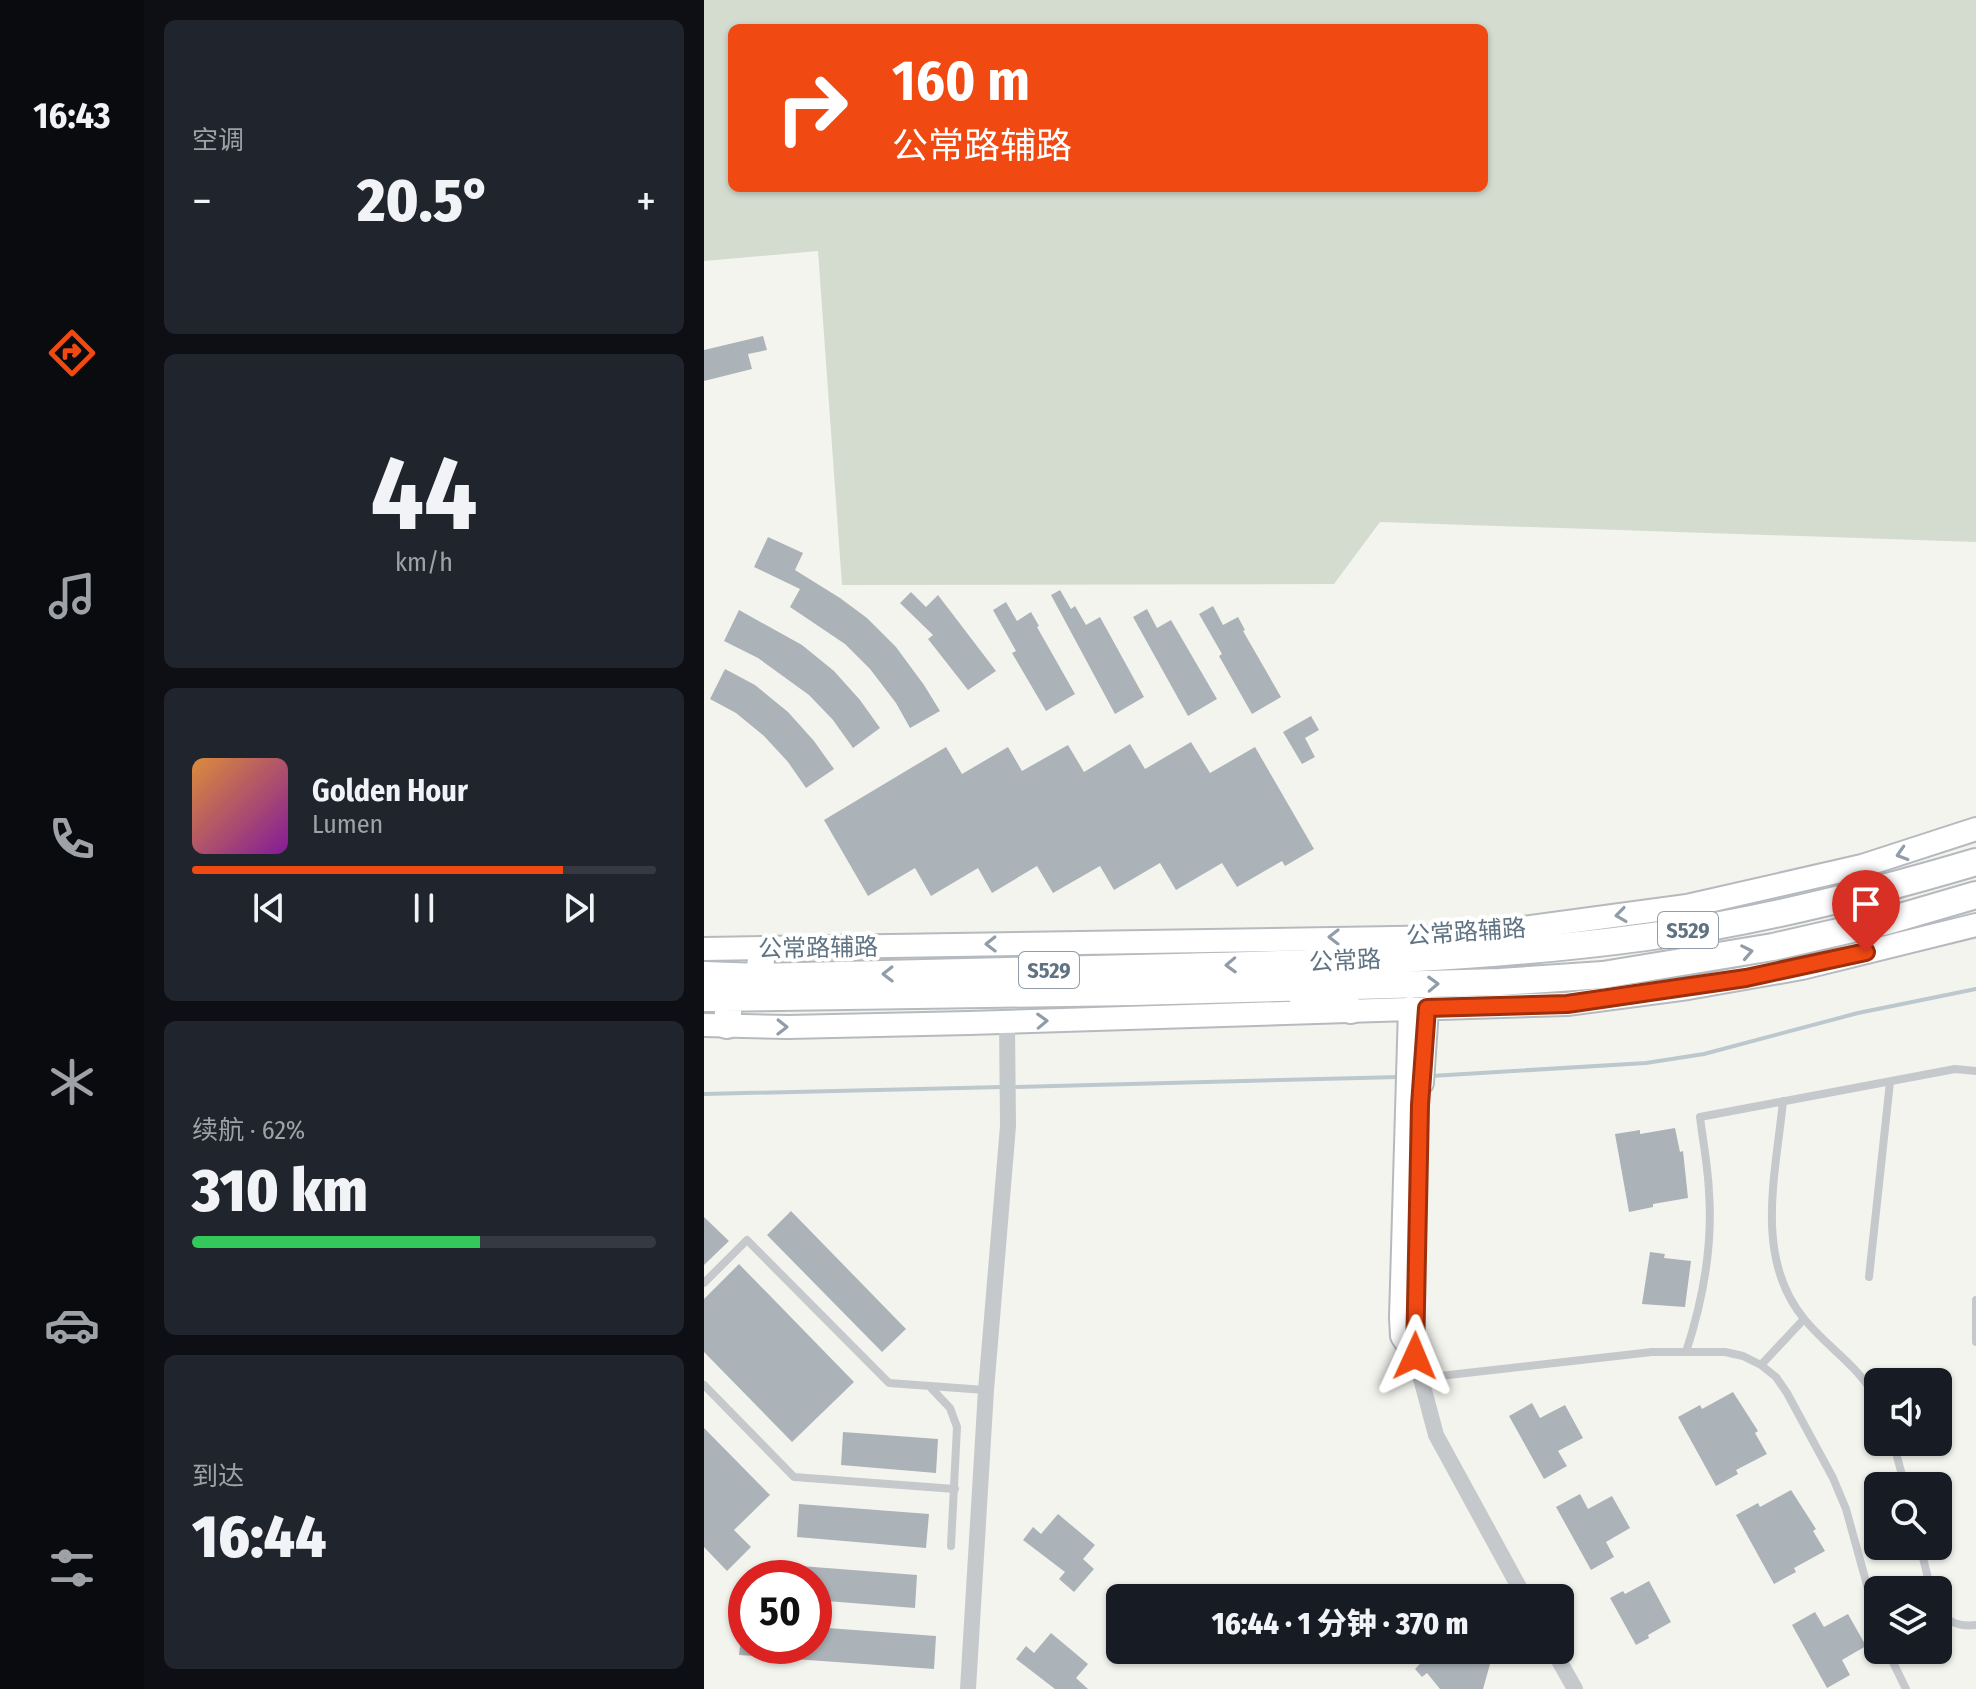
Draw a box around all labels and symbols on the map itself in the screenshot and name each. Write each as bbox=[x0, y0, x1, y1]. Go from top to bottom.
one-way arrow bbox=[1896, 845, 1909, 861]
pin bbox=[1832, 870, 1900, 952]
one-way arrow bbox=[1614, 906, 1628, 923]
road number: S529 bbox=[1658, 912, 1718, 948]
street label: 公常路辅路 bbox=[1405, 914, 1527, 950]
one-way arrow bbox=[1327, 928, 1340, 946]
street label: 公常路辅路 bbox=[758, 933, 878, 963]
one-way arrow bbox=[984, 935, 997, 953]
one-way arrow bbox=[1740, 944, 1754, 961]
street label: 公常路 bbox=[1308, 945, 1382, 977]
road number: S529 bbox=[1019, 952, 1079, 988]
one-way arrow bbox=[1224, 957, 1237, 974]
one-way arrow bbox=[881, 965, 894, 983]
one-way arrow bbox=[1427, 975, 1440, 993]
one-way arrow bbox=[1036, 1013, 1049, 1030]
one-way arrow bbox=[776, 1018, 789, 1035]
position arrow bbox=[1373, 1314, 1457, 1398]
speed limit sign: 50 bbox=[728, 1560, 832, 1664]

